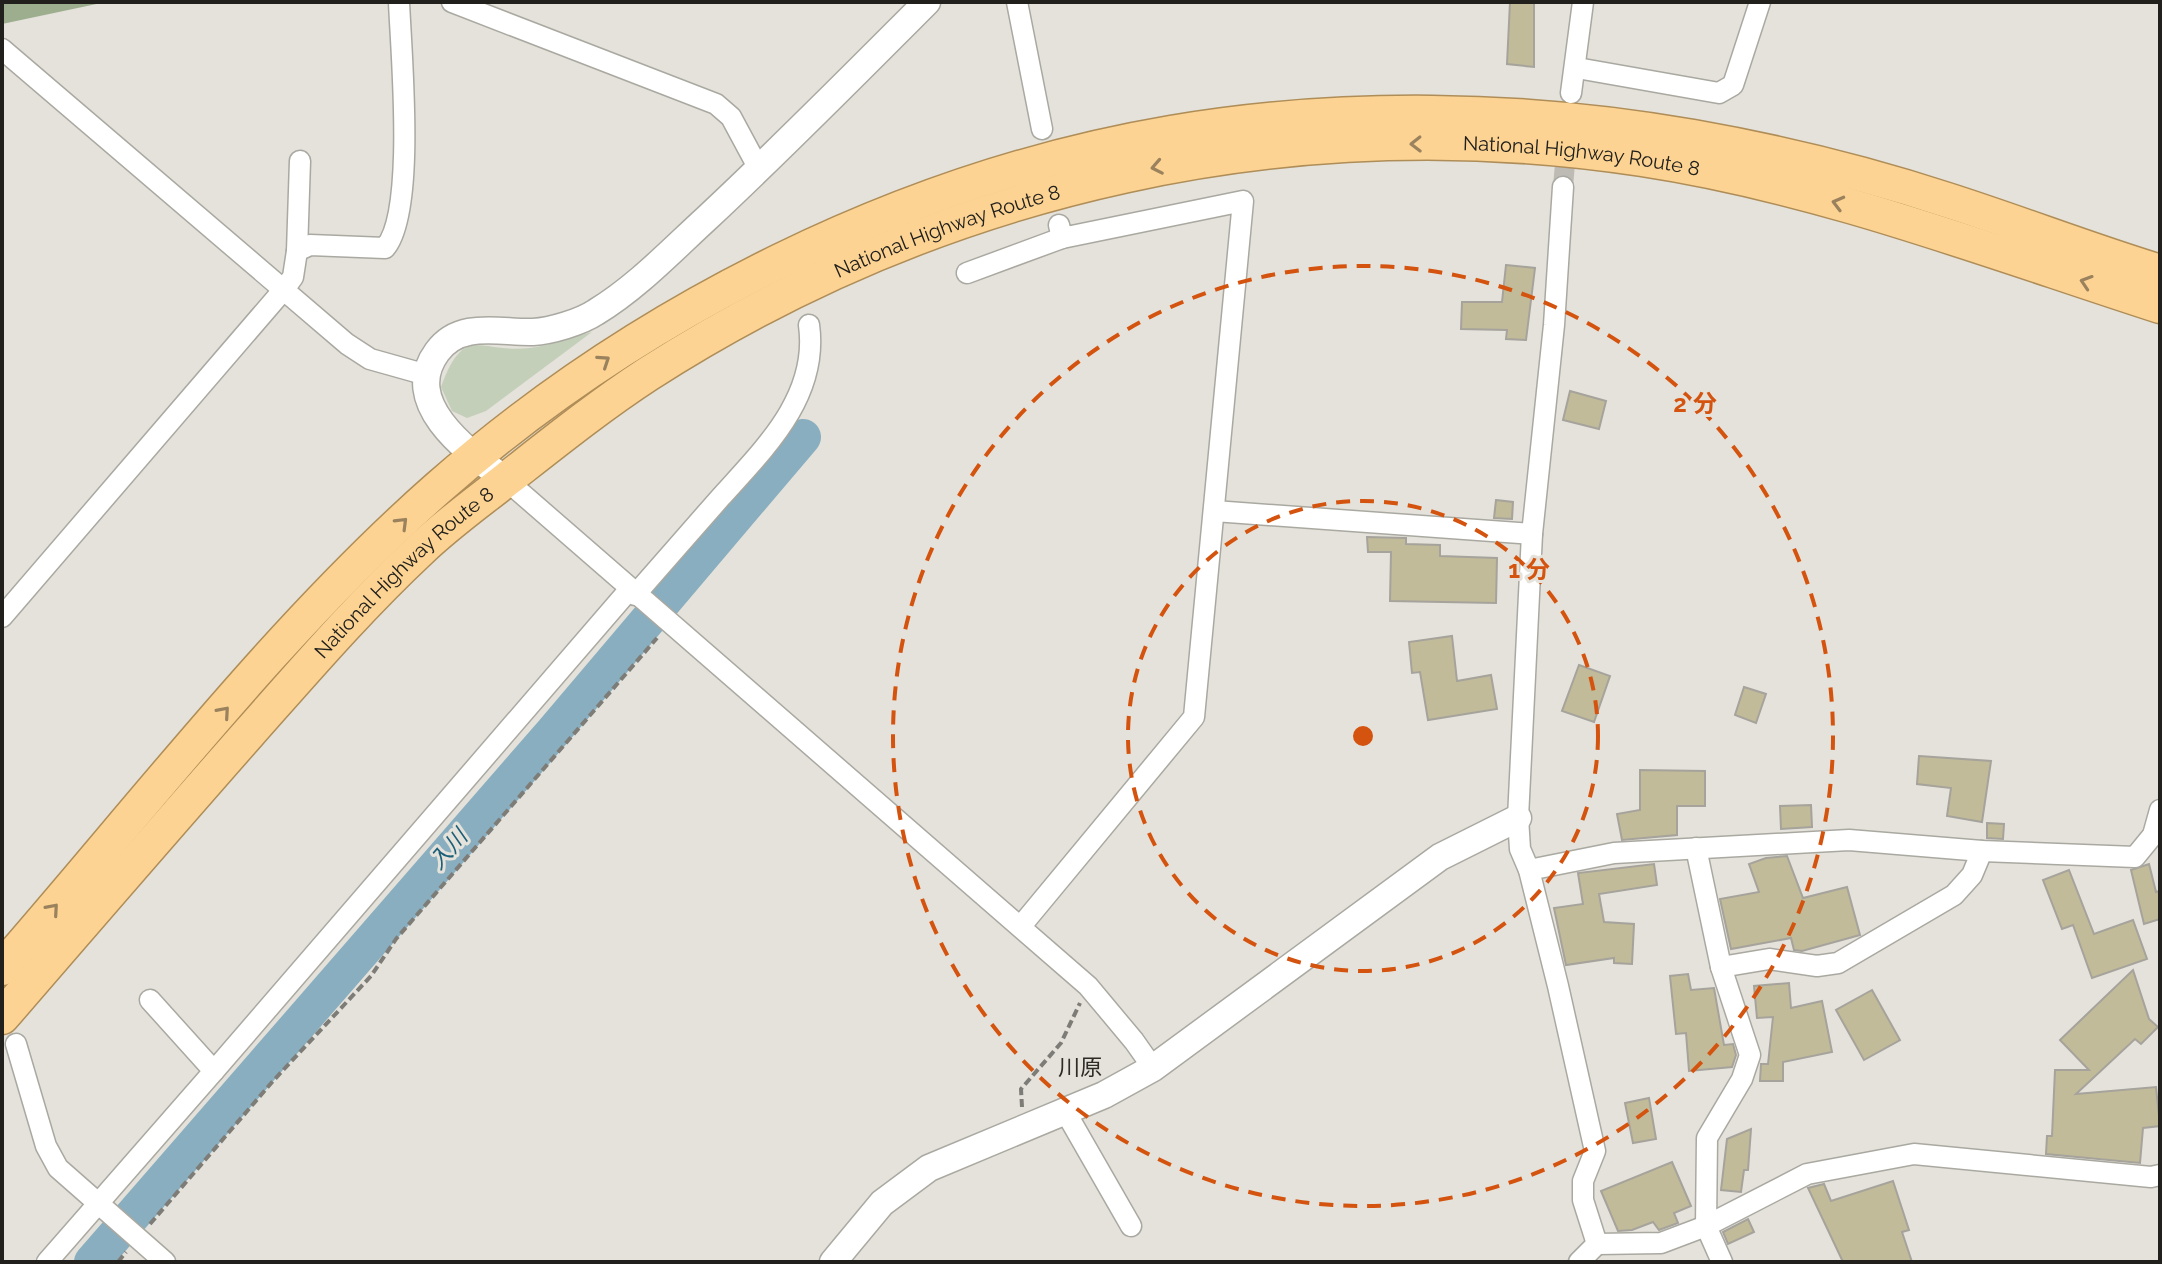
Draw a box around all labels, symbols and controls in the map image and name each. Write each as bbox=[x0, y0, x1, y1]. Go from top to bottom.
street label: National Highway Route 8 bbox=[1463, 131, 1702, 181]
one-way arrow bbox=[1409, 135, 1422, 153]
one-way arrow bbox=[1151, 158, 1165, 175]
street label: National Highway Route 8 bbox=[831, 180, 1063, 283]
one-way arrow bbox=[1832, 196, 1846, 212]
one-way arrow bbox=[2080, 275, 2093, 291]
one-way arrow bbox=[596, 356, 610, 371]
text: 2 分 bbox=[1673, 389, 1717, 418]
street label: National Highway Route 8 bbox=[309, 482, 499, 663]
one-way arrow bbox=[393, 518, 407, 532]
text: 1 分 bbox=[1508, 555, 1550, 584]
one-way arrow bbox=[214, 707, 228, 722]
centre of rings bbox=[1349, 722, 1377, 750]
water label: 入川 bbox=[424, 822, 474, 874]
one-way arrow bbox=[44, 903, 58, 918]
district label: 川原 bbox=[1058, 1054, 1102, 1080]

